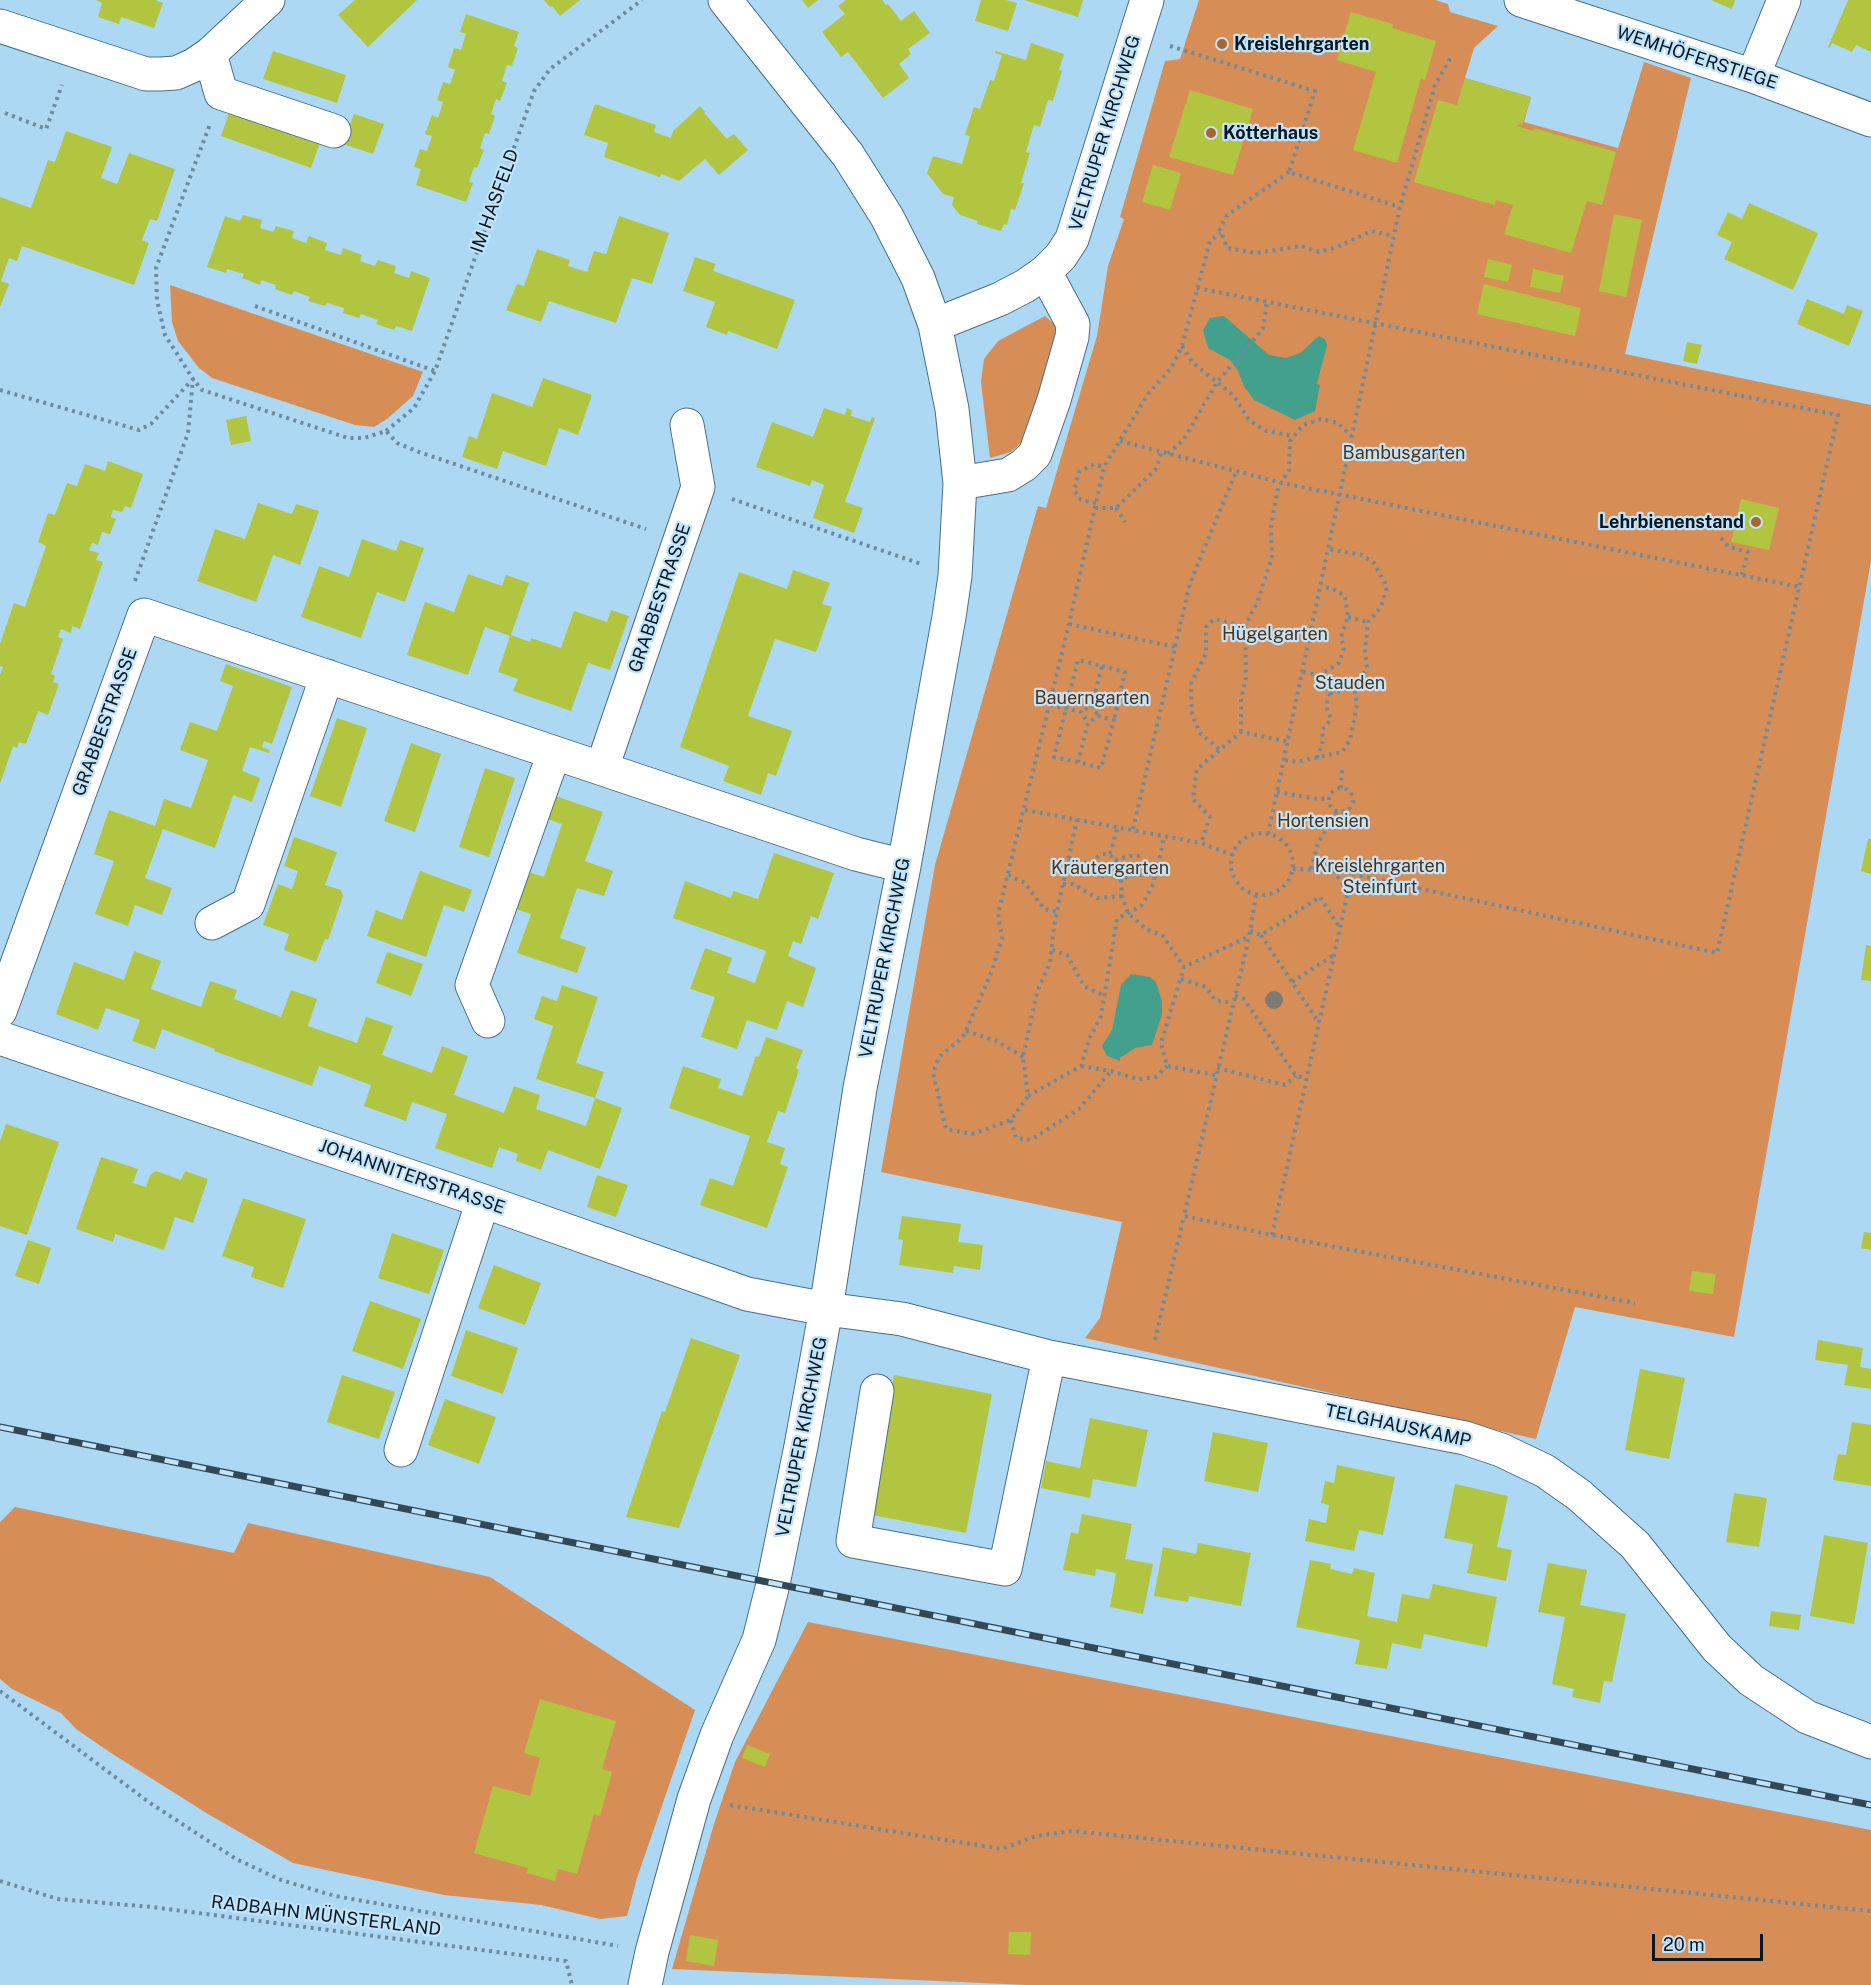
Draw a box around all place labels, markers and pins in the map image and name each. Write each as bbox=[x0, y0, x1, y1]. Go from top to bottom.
place label: Kreislehrgarten bbox=[1234, 33, 1369, 55]
marker: Kreislehrgarten bbox=[1215, 37, 1229, 51]
place label: Kötterhaus bbox=[1223, 122, 1318, 144]
marker: Kötterhaus bbox=[1204, 126, 1218, 140]
place label: Lehrbienenstand bbox=[1599, 511, 1744, 533]
marker: Lehrbienenstand bbox=[1749, 515, 1763, 529]

